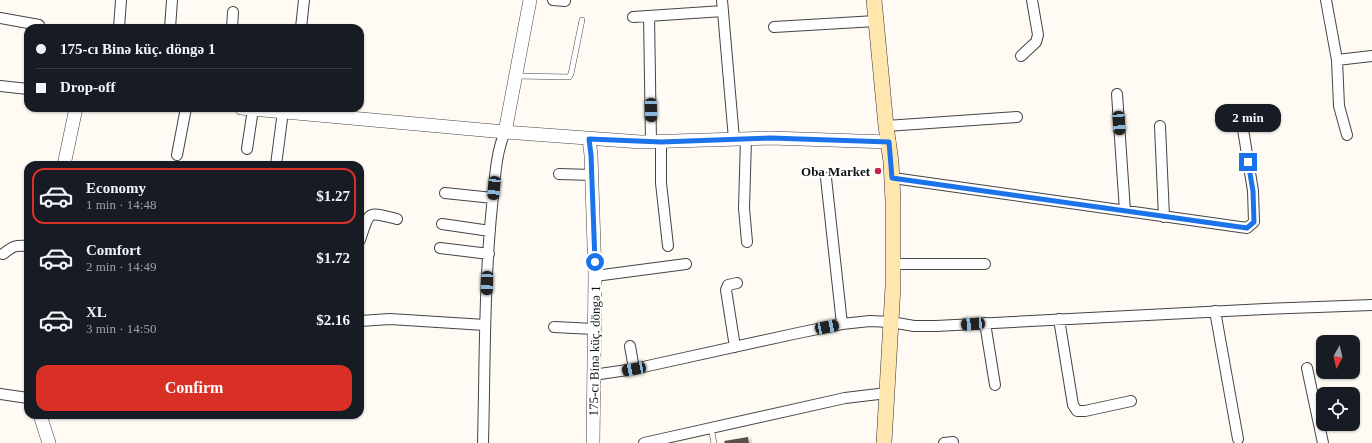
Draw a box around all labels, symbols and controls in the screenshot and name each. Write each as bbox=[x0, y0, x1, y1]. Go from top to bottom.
text: 175-cı Binə küç. döngə 1 bbox=[60, 41, 215, 57]
text: Drop-off bbox=[60, 79, 116, 95]
car bbox=[645, 98, 657, 122]
callout: 2 min bbox=[1215, 104, 1281, 132]
text: 2 min bbox=[1232, 110, 1264, 125]
car bbox=[1112, 111, 1126, 135]
route end bbox=[1239, 153, 1257, 171]
place label: Oba Market bbox=[801, 164, 871, 179]
marker: Oba Market bbox=[873, 166, 883, 176]
car bbox=[487, 175, 501, 201]
icon: car bbox=[38, 178, 74, 214]
text: Economy bbox=[86, 180, 146, 196]
text: $1.27 bbox=[316, 188, 350, 204]
text: 1 min · 14:48 bbox=[86, 197, 156, 212]
icon: car bbox=[38, 240, 74, 276]
text: Comfort bbox=[86, 242, 141, 258]
text: $1.72 bbox=[316, 250, 350, 266]
route start bbox=[586, 253, 604, 271]
text: 2 min · 14:49 bbox=[86, 259, 156, 274]
car bbox=[481, 271, 493, 295]
street label: 175-cı Binə küç. döngə 1 bbox=[586, 285, 603, 417]
icon: car bbox=[38, 302, 74, 338]
text: XL bbox=[86, 304, 107, 320]
text: $2.16 bbox=[316, 312, 350, 328]
car bbox=[961, 317, 985, 331]
car bbox=[814, 319, 840, 335]
text: 3 min · 14:50 bbox=[86, 321, 156, 336]
north arrow bbox=[1316, 335, 1360, 379]
map controls bbox=[1316, 335, 1360, 431]
car bbox=[621, 361, 647, 377]
button: Confirm bbox=[36, 365, 352, 411]
button: locate bbox=[1316, 387, 1360, 431]

